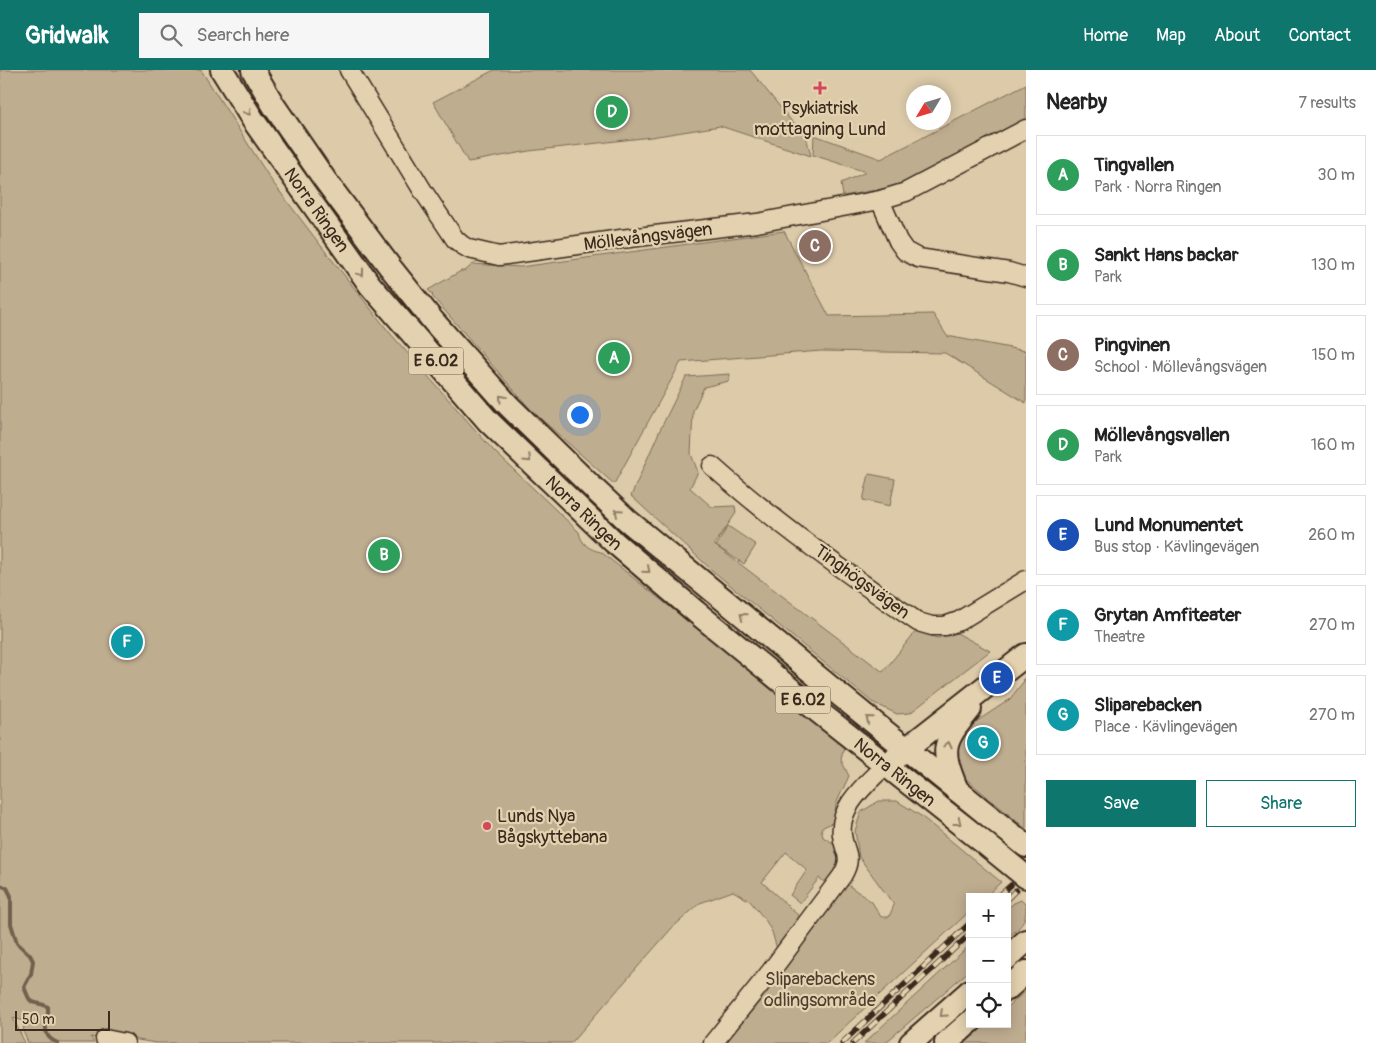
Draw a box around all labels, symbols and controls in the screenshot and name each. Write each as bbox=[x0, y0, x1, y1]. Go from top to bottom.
search box bbox=[139, 13, 489, 58]
text: Gridwalk bbox=[25, 21, 109, 50]
icon: search bbox=[157, 21, 185, 49]
text: Search here bbox=[197, 23, 289, 47]
text: Home bbox=[1083, 24, 1128, 47]
text: Map bbox=[1156, 24, 1186, 47]
text: About bbox=[1214, 24, 1260, 47]
text: Contact bbox=[1288, 24, 1351, 47]
marker: Psykiatrisk mottagning Lund bbox=[813, 81, 827, 95]
north arrow bbox=[906, 85, 951, 130]
text: Nearby bbox=[1046, 89, 1107, 116]
pin: D bbox=[596, 93, 628, 131]
text: 7 results bbox=[1298, 93, 1356, 113]
place label: Psykiatrisk mottagning Lund bbox=[754, 97, 886, 141]
one-way arrow bbox=[241, 106, 251, 115]
text: Tingvallen bbox=[1094, 153, 1174, 177]
street label: Norra Ringen bbox=[279, 163, 355, 257]
text: A bbox=[1058, 165, 1068, 185]
text: 30 m bbox=[1317, 165, 1355, 185]
text: Park · Norra Ringen bbox=[1094, 177, 1222, 197]
street label: Möllevångsvägen bbox=[582, 218, 714, 256]
pin: C bbox=[799, 227, 831, 265]
text: Sankt Hans backar bbox=[1094, 243, 1238, 267]
text: B bbox=[1058, 255, 1068, 275]
text: 130 m bbox=[1311, 255, 1355, 275]
one-way arrow bbox=[355, 267, 364, 277]
text: Park bbox=[1094, 267, 1122, 287]
text: Pingvinen bbox=[1094, 333, 1170, 357]
pin: A bbox=[598, 339, 630, 377]
text: C bbox=[1058, 345, 1068, 365]
text: 150 m bbox=[1311, 345, 1355, 365]
road number: E 6.02 bbox=[408, 348, 464, 374]
text: School · Möllevångsvägen bbox=[1094, 357, 1267, 377]
one-way arrow bbox=[499, 394, 508, 403]
your location bbox=[567, 402, 593, 428]
text: Möllevångsvallen bbox=[1094, 423, 1230, 447]
text: D bbox=[1058, 435, 1068, 455]
text: 160 m bbox=[1311, 435, 1355, 455]
text: Park bbox=[1094, 447, 1122, 467]
one-way arrow bbox=[522, 453, 531, 462]
street label: Norra Ringen bbox=[540, 471, 627, 556]
one-way arrow bbox=[615, 508, 624, 517]
text: Lund Monumentet bbox=[1094, 513, 1243, 537]
text: E bbox=[1059, 525, 1067, 545]
text: 260 m bbox=[1308, 525, 1355, 545]
pin: B bbox=[368, 536, 400, 574]
text: Bus stop · Kävlingevägen bbox=[1094, 537, 1259, 557]
street label: Tinghögsvägen bbox=[810, 540, 914, 624]
one-way arrow bbox=[641, 564, 650, 573]
text: Grytan Amfiteater bbox=[1094, 603, 1241, 627]
one-way arrow bbox=[740, 614, 749, 622]
text: F bbox=[1058, 615, 1068, 635]
text: 270 m bbox=[1309, 615, 1355, 635]
pin: F bbox=[111, 623, 143, 661]
text: Theatre bbox=[1094, 627, 1145, 647]
pin: E bbox=[981, 659, 1013, 697]
road number: E 6.02 bbox=[776, 686, 830, 714]
text: Sliparebacken bbox=[1094, 693, 1202, 717]
text: G bbox=[1058, 705, 1068, 725]
text: 270 m bbox=[1309, 705, 1355, 725]
one-way arrow bbox=[865, 715, 874, 724]
text: Place · Kävlingevägen bbox=[1094, 717, 1238, 737]
pin: G bbox=[967, 724, 999, 762]
street label: Norra Ringen bbox=[849, 733, 941, 812]
one-way arrow bbox=[942, 741, 953, 749]
button: Save bbox=[1046, 780, 1196, 827]
button: Share bbox=[1206, 780, 1356, 827]
place label: Lunds Nya Bågskyttebana bbox=[497, 805, 607, 849]
one-way arrow bbox=[952, 817, 961, 825]
marker: Lunds Nya Bågskyttebana bbox=[481, 820, 493, 832]
map controls bbox=[966, 893, 1011, 1028]
button: + bbox=[966, 893, 1011, 938]
button: − bbox=[966, 938, 1011, 983]
park label: Sliparebackens odlingsområde bbox=[764, 968, 876, 1012]
button: locate bbox=[966, 983, 1011, 1028]
scale bar bbox=[15, 1008, 110, 1031]
one-way arrow bbox=[940, 1008, 949, 1017]
text: 50 m bbox=[22, 1011, 55, 1028]

